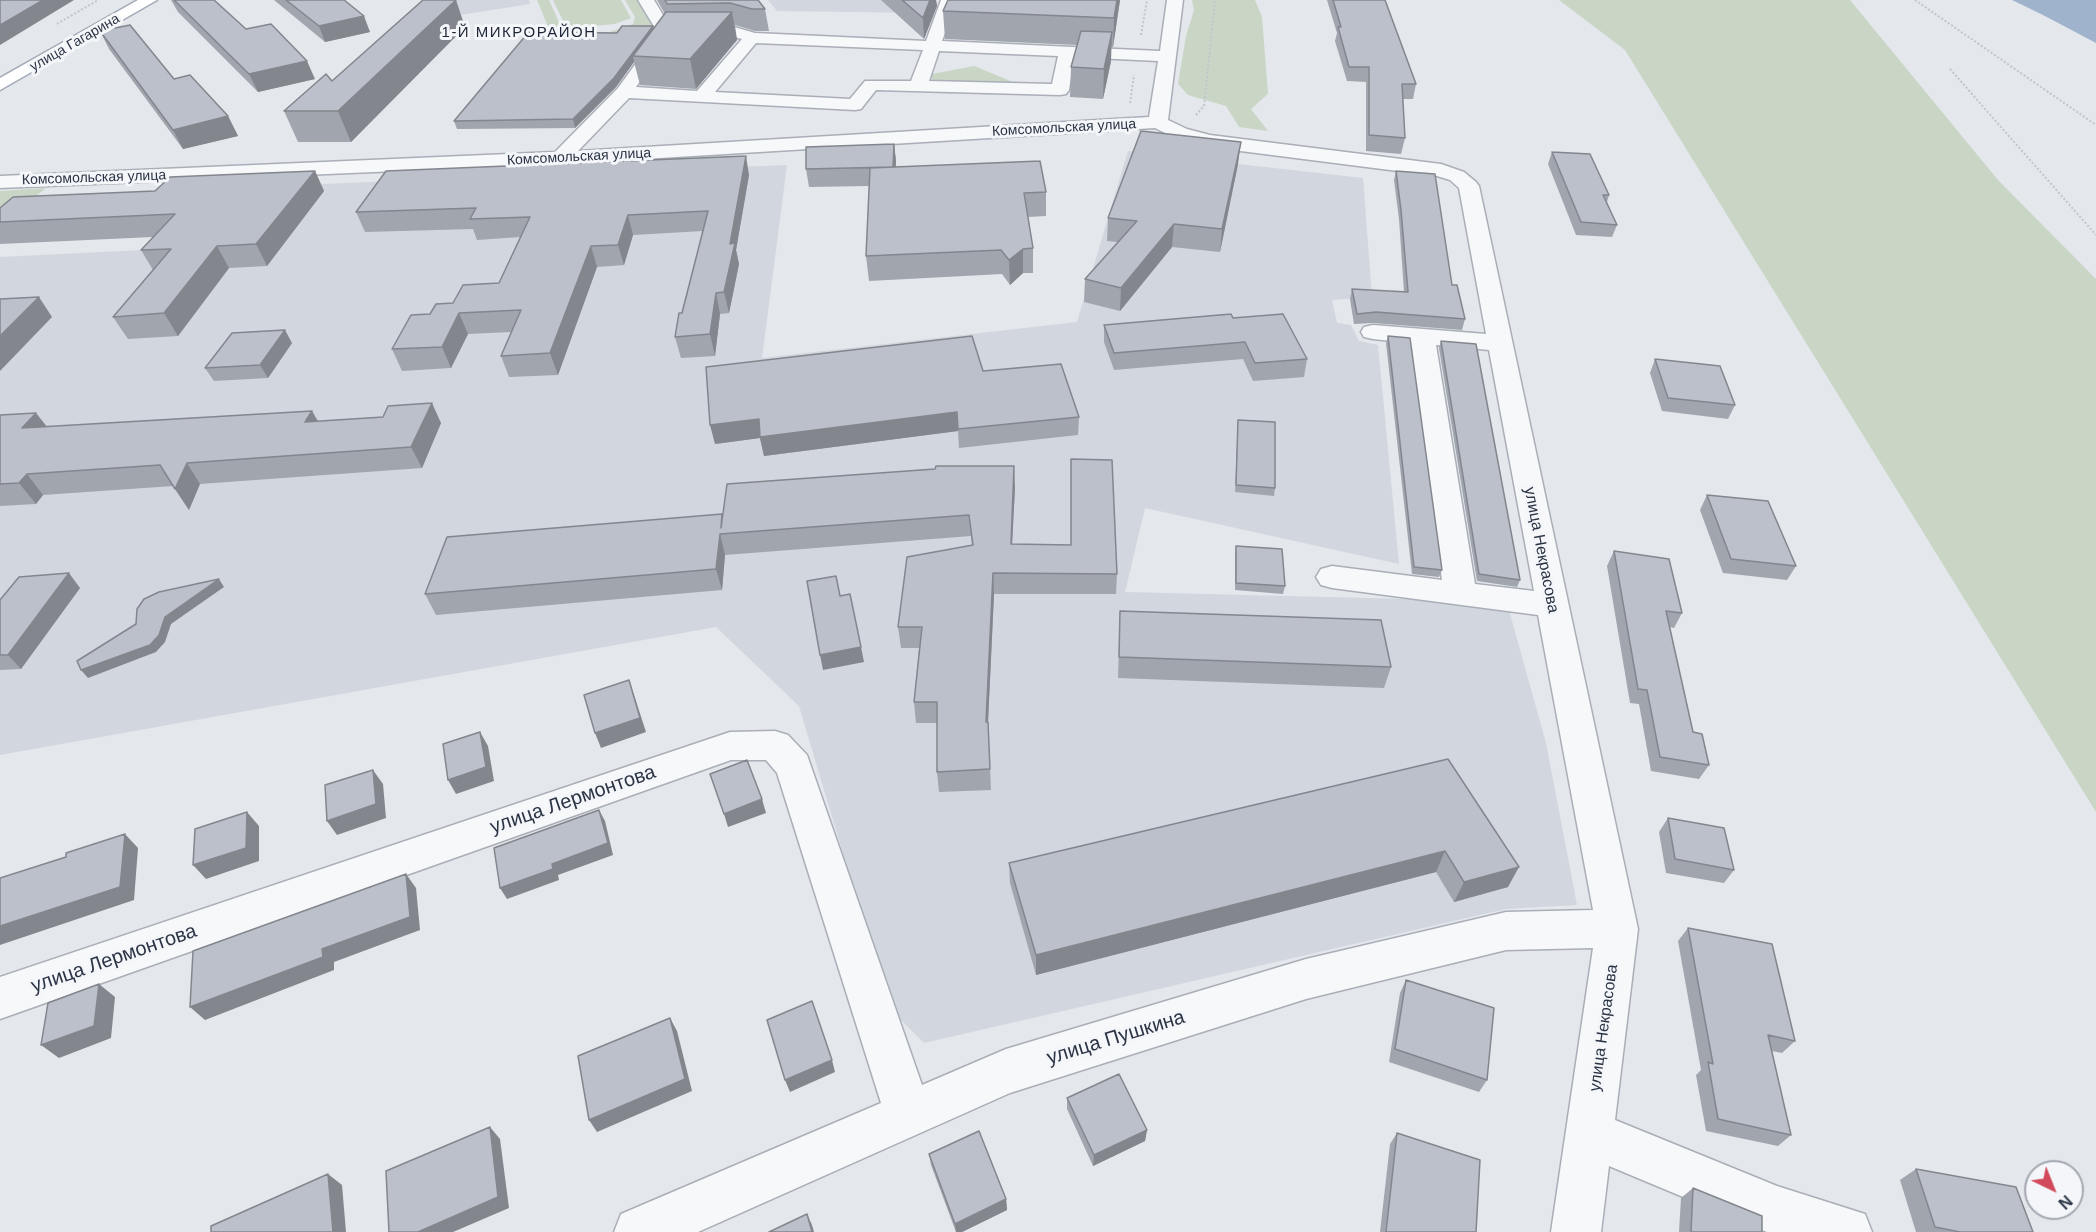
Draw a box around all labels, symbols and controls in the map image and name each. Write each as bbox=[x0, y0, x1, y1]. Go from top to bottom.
street label: улица Гагарина bbox=[27, 11, 123, 75]
district label: 1-Й МИКРОРАЙОН bbox=[442, 24, 596, 42]
street label: Комсомольская улица bbox=[992, 116, 1136, 140]
street label: Комсомольская улица bbox=[507, 145, 651, 169]
street label: Комсомольская улица bbox=[22, 167, 166, 189]
street label: улица Некрасова bbox=[1519, 485, 1563, 615]
street label: улица Лермонтова bbox=[487, 760, 659, 840]
street label: улица Лермонтова bbox=[28, 919, 200, 999]
street label: улица Некрасова bbox=[1586, 963, 1622, 1093]
street label: улица Пушкина bbox=[1044, 1006, 1188, 1070]
north arrow bbox=[2024, 1160, 2084, 1220]
text: N bbox=[2055, 1192, 2075, 1212]

